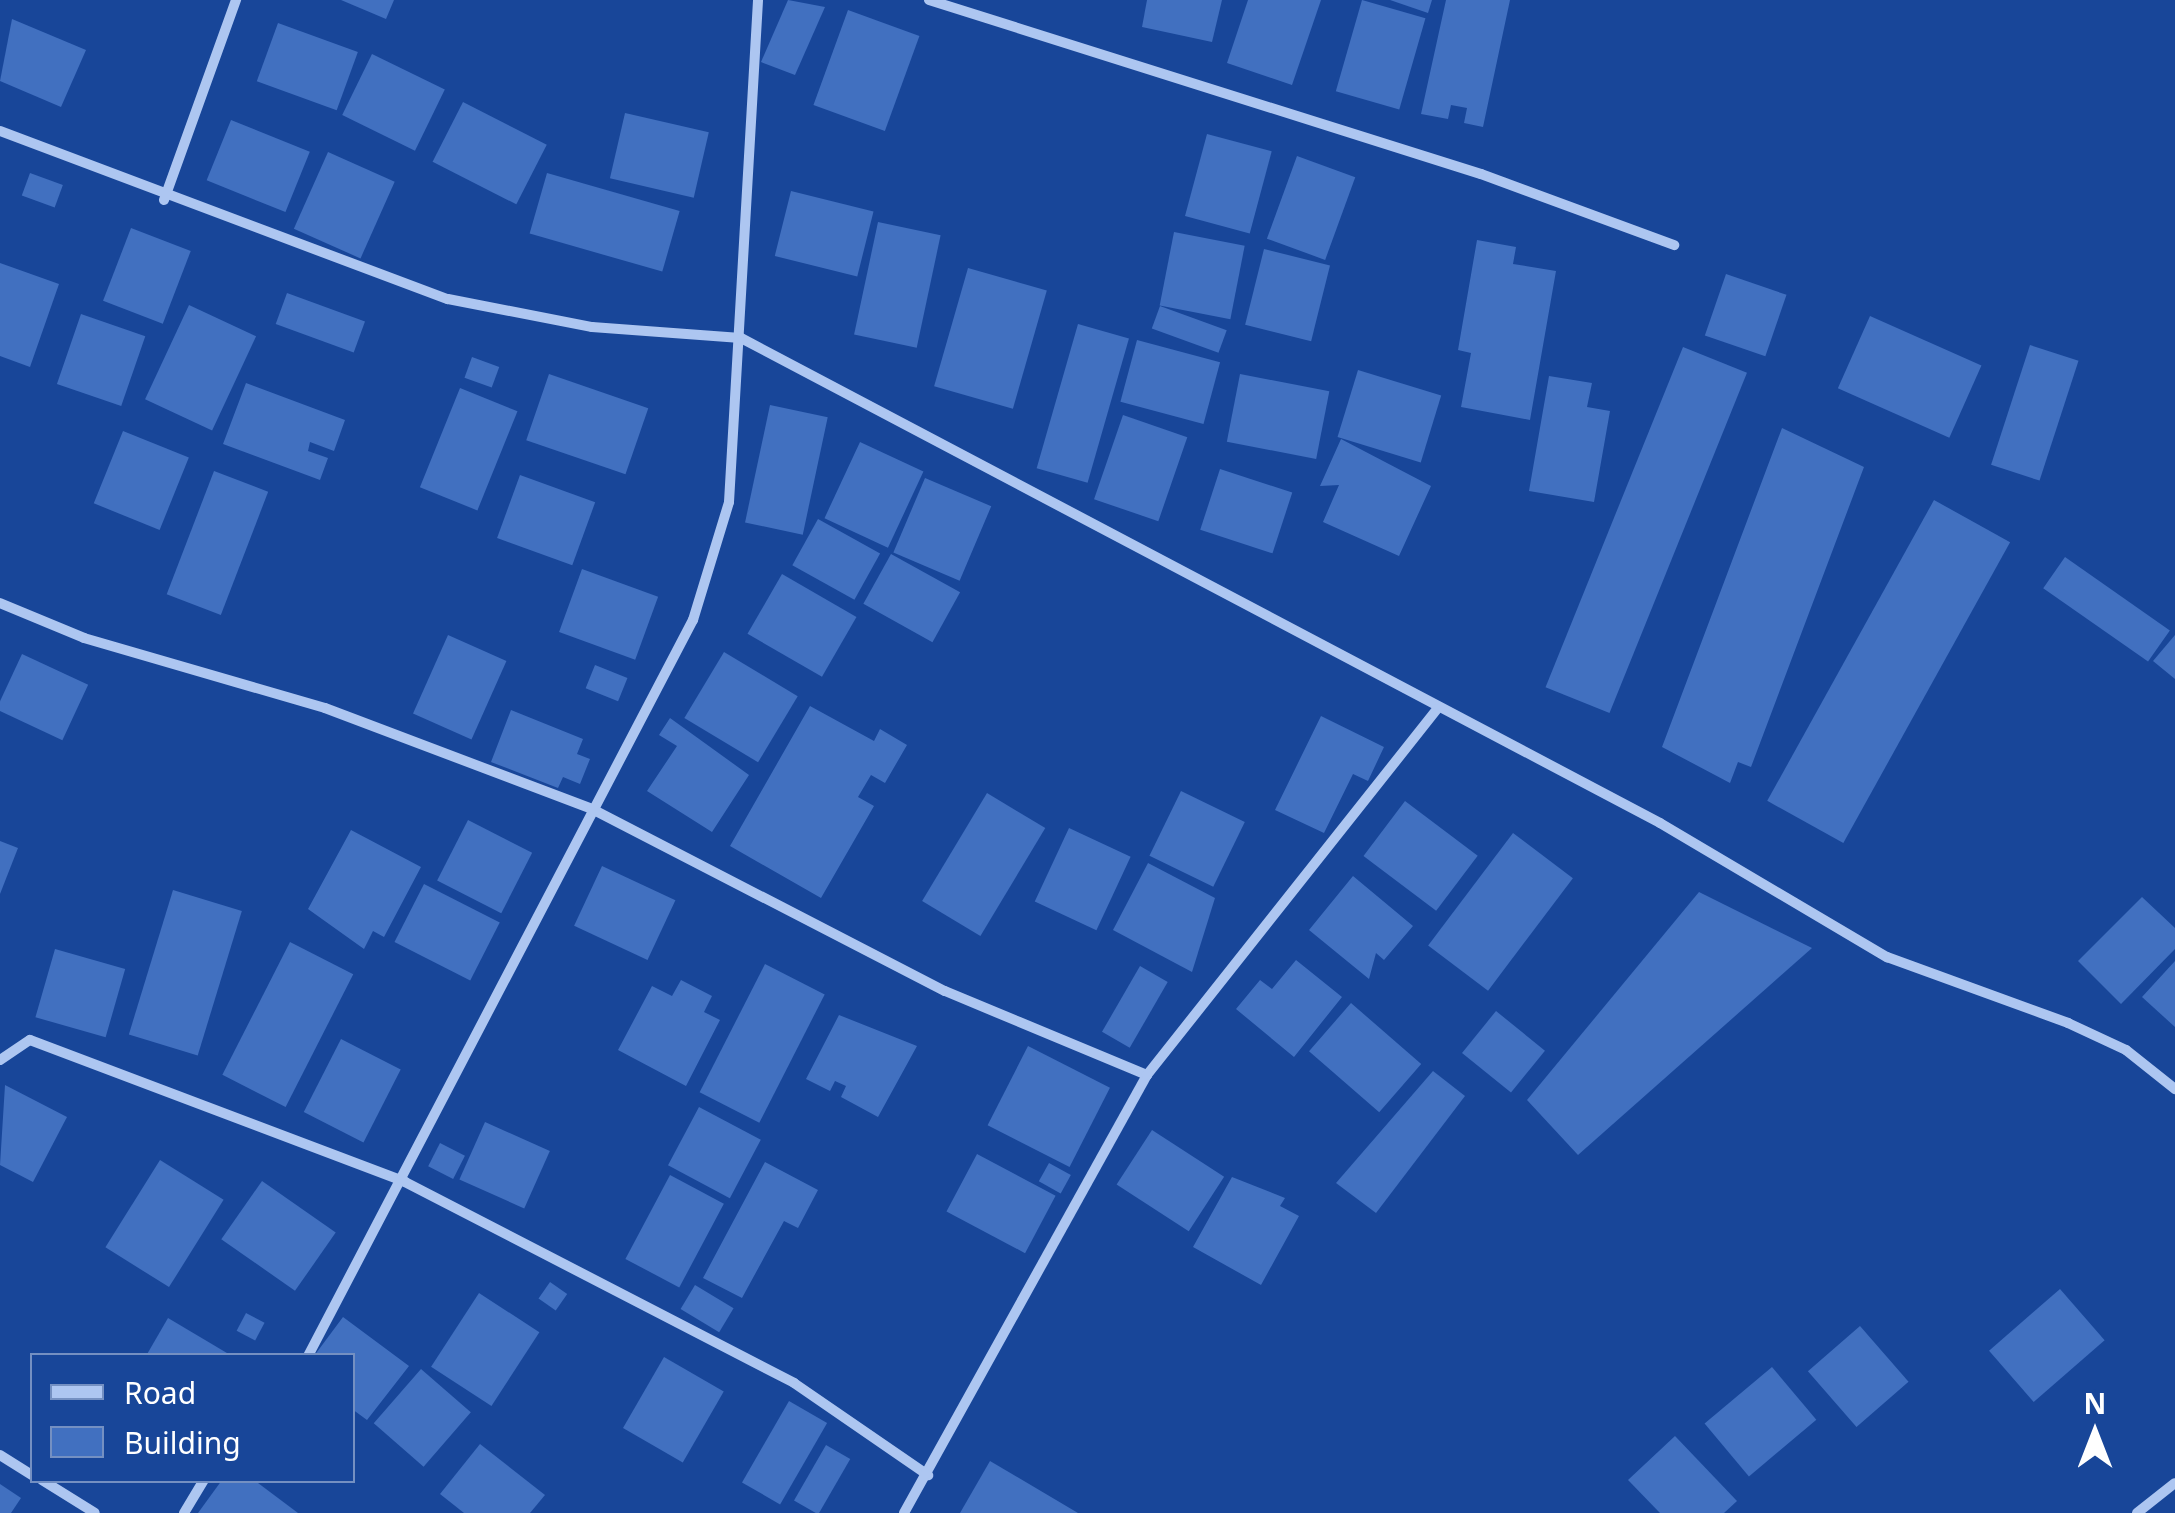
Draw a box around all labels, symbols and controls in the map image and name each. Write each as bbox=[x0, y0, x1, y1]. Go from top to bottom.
legend bbox=[30, 1353, 355, 1483]
text: Road bbox=[124, 1372, 196, 1413]
north arrow bbox=[2045, 1383, 2145, 1483]
text: N bbox=[2084, 1384, 2106, 1422]
text: Building bbox=[124, 1422, 241, 1463]

